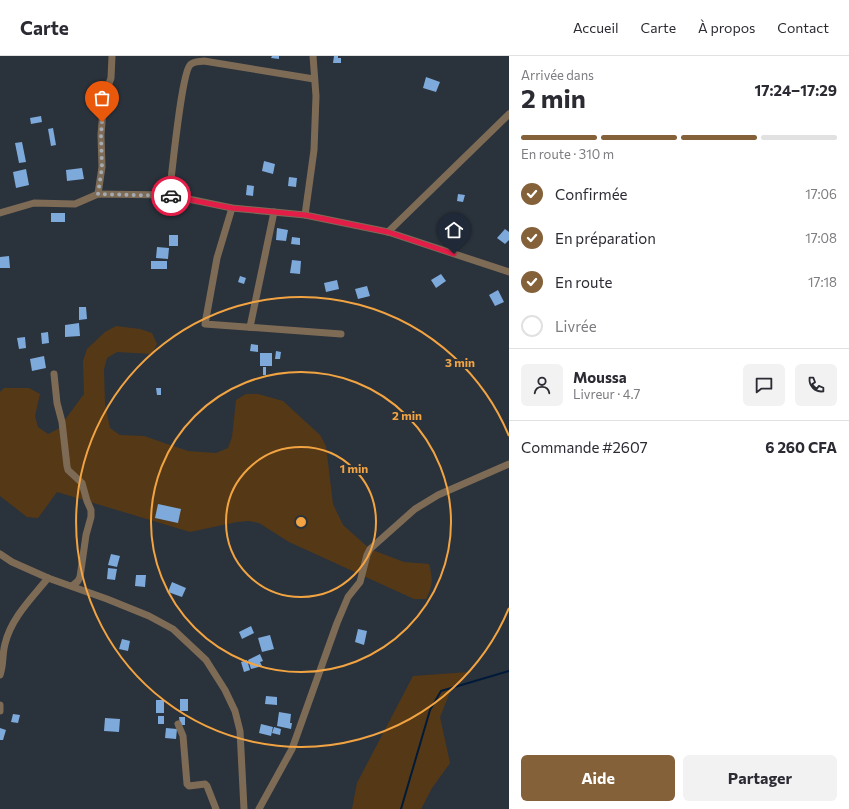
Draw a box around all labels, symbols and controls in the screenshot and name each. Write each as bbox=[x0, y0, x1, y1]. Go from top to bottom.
text: Carte bbox=[20, 16, 69, 39]
text: Accueil bbox=[573, 19, 619, 36]
text: Carte bbox=[641, 19, 676, 36]
text: À propos bbox=[698, 19, 755, 36]
text: Contact bbox=[777, 19, 829, 36]
text: Arrivée dans bbox=[521, 67, 594, 83]
pin bbox=[85, 81, 119, 122]
text: 17:24–17:29 bbox=[755, 81, 837, 99]
text: 2 min bbox=[521, 82, 586, 113]
icon: bag bbox=[91, 87, 113, 109]
text: En route · 310 m bbox=[521, 146, 614, 162]
courier bbox=[151, 176, 191, 216]
icon: check bbox=[521, 183, 543, 205]
icon: car bbox=[160, 185, 182, 207]
text: Confirmée bbox=[555, 185, 628, 203]
text: 17:06 bbox=[805, 186, 837, 202]
pin bbox=[437, 213, 471, 254]
icon: home bbox=[443, 219, 465, 241]
icon: check bbox=[521, 227, 543, 249]
text: En préparation bbox=[555, 229, 656, 247]
text: 17:08 bbox=[805, 230, 837, 246]
icon: check bbox=[521, 271, 543, 293]
text: En route bbox=[555, 273, 612, 291]
text: 17:18 bbox=[808, 274, 837, 290]
text: Livrée bbox=[555, 317, 597, 335]
text: 3 min bbox=[445, 355, 475, 369]
button: person bbox=[521, 364, 563, 406]
button: chat bbox=[743, 364, 785, 406]
button: phone bbox=[795, 364, 837, 406]
text: Moussa bbox=[573, 368, 627, 386]
text: Livreur · 4.7 bbox=[573, 386, 640, 402]
text: 2 min bbox=[392, 408, 422, 422]
text: Commande #2607 bbox=[521, 438, 648, 456]
text: 6 260 CFA bbox=[765, 438, 837, 456]
text: 1 min bbox=[340, 461, 368, 475]
centre of rings bbox=[294, 515, 308, 529]
button: Aide bbox=[521, 755, 675, 801]
button: Partager bbox=[683, 755, 837, 801]

